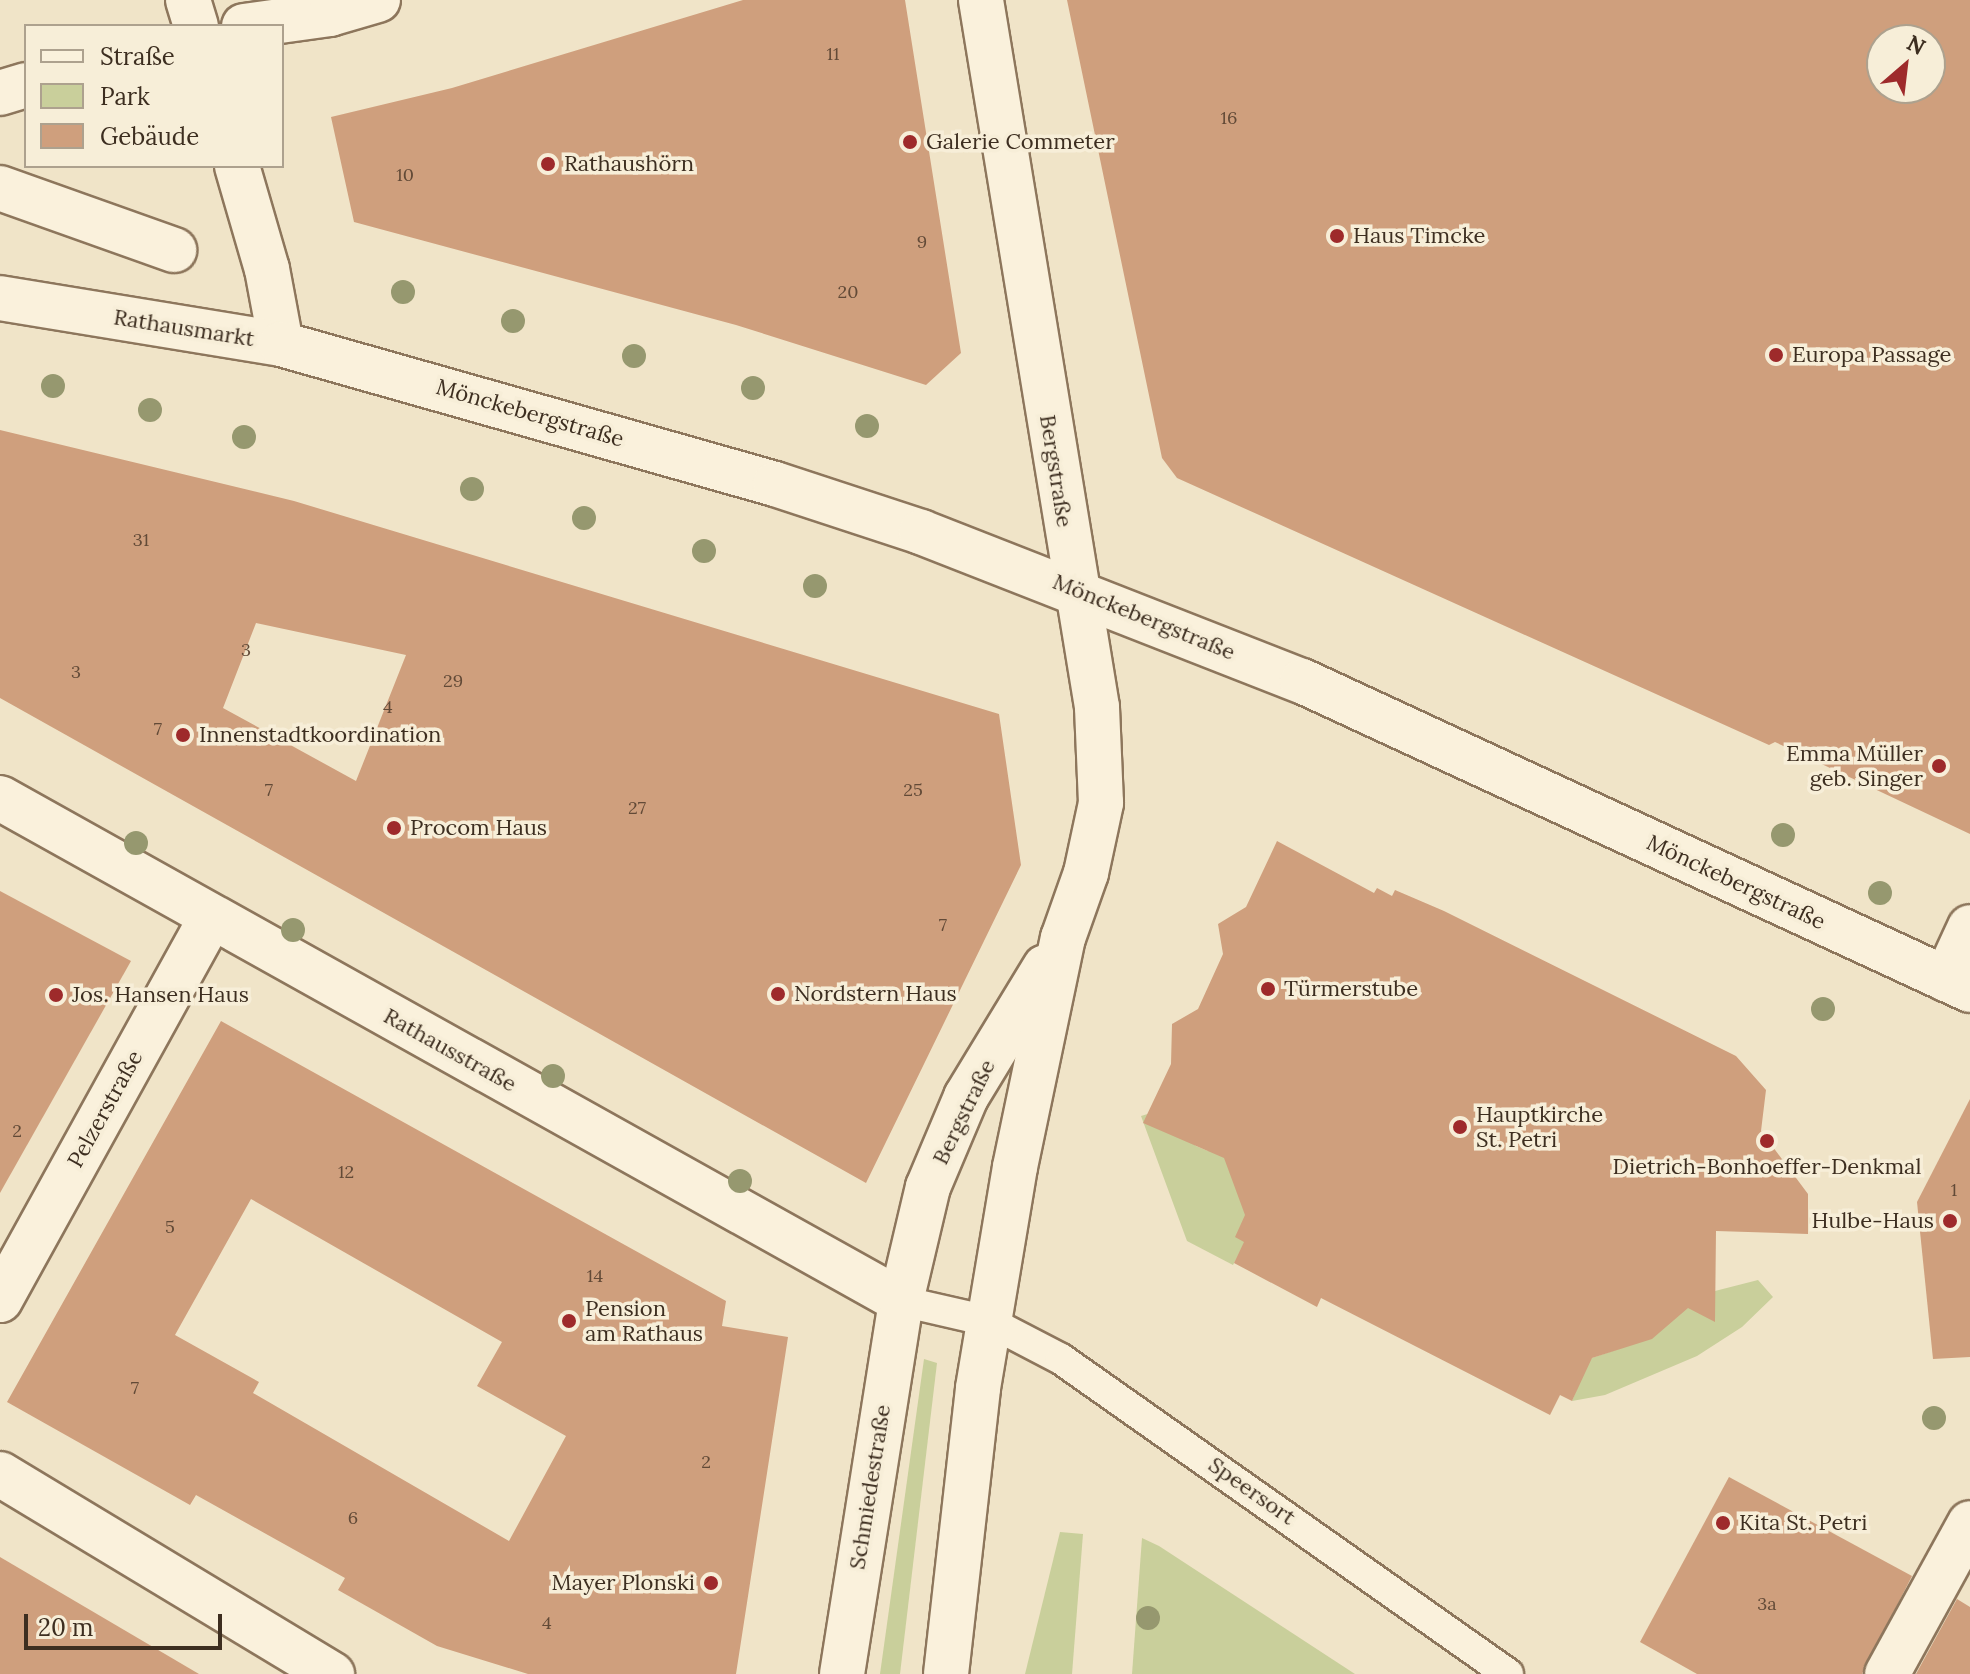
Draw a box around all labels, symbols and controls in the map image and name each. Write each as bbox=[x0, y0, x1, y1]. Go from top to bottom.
legend bbox=[24, 24, 284, 168]
north arrow bbox=[1866, 24, 1946, 104]
text: N bbox=[1902, 28, 1930, 61]
text: Straße bbox=[100, 41, 175, 72]
house number: 11 bbox=[826, 43, 840, 65]
text: Park bbox=[100, 81, 150, 112]
house number: 16 bbox=[1221, 107, 1237, 129]
text: Gebäude bbox=[100, 121, 199, 152]
place label: Galerie Commeter bbox=[926, 129, 1115, 155]
marker: Galerie Commeter bbox=[901, 133, 919, 151]
place label: Rathaushörn bbox=[564, 151, 694, 177]
marker: Rathaushörn bbox=[539, 155, 557, 173]
house number: 10 bbox=[396, 164, 414, 186]
place label: Haus Timcke bbox=[1353, 223, 1486, 249]
marker: Haus Timcke bbox=[1328, 227, 1346, 245]
house number: 9 bbox=[917, 231, 927, 253]
house number: 20 bbox=[838, 281, 858, 303]
street label: Rathausmarkt bbox=[112, 304, 256, 352]
place label: Europa Passage bbox=[1792, 342, 1951, 368]
marker: Europa Passage bbox=[1767, 346, 1785, 364]
street label: Mönckebergstraße bbox=[433, 374, 627, 452]
street label: Bergstraße bbox=[1034, 413, 1078, 529]
house number: 31 bbox=[133, 529, 149, 551]
street label: Mönckebergstraße bbox=[1049, 568, 1239, 666]
house number: 3 bbox=[241, 639, 251, 661]
house number: 3 bbox=[71, 661, 81, 683]
house number: 29 bbox=[443, 670, 463, 692]
house number: 4 bbox=[383, 696, 393, 718]
house number: 7 bbox=[154, 718, 162, 740]
place label: Innenstadtkoordination bbox=[199, 722, 441, 748]
marker: Innenstadtkoordination bbox=[174, 726, 192, 744]
place label: Emma Müller geb. Singer bbox=[1786, 740, 1923, 792]
marker: Emma Müller geb. Singer bbox=[1930, 757, 1948, 775]
house number: 7 bbox=[265, 779, 273, 801]
house number: 25 bbox=[903, 779, 923, 801]
house number: 27 bbox=[628, 797, 646, 819]
place label: Procom Haus bbox=[410, 815, 547, 841]
marker: Procom Haus bbox=[385, 819, 403, 837]
street label: Mönckebergstraße bbox=[1642, 829, 1830, 935]
house number: 7 bbox=[939, 914, 947, 936]
place label: Türmerstube bbox=[1284, 976, 1418, 1002]
marker: Türmerstube bbox=[1259, 980, 1277, 998]
place label: Nordstern Haus bbox=[794, 981, 957, 1007]
place label: Jos. Hansen Haus bbox=[72, 982, 249, 1008]
marker: Nordstern Haus bbox=[769, 985, 787, 1003]
marker: Jos. Hansen Haus bbox=[47, 986, 65, 1004]
street label: Rathausstraße bbox=[379, 1003, 521, 1097]
street label: Pelzerstraße bbox=[62, 1046, 148, 1172]
street label: Bergstraße bbox=[927, 1055, 1001, 1169]
place label: Hauptkirche St. Petri bbox=[1476, 1101, 1603, 1152]
marker: Hauptkirche St. Petri bbox=[1451, 1118, 1469, 1136]
house number: 2 bbox=[12, 1120, 22, 1142]
marker: Dietrich-Bonhoeffer-Denkmal bbox=[1758, 1132, 1776, 1150]
place label: Dietrich-Bonhoeffer-Denkmal bbox=[1613, 1154, 1921, 1180]
house number: 12 bbox=[338, 1161, 354, 1183]
house number: 1 bbox=[1951, 1179, 1957, 1201]
place label: Hulbe-Haus bbox=[1811, 1208, 1934, 1234]
marker: Hulbe-Haus bbox=[1941, 1212, 1959, 1230]
house number: 5 bbox=[165, 1216, 175, 1238]
house number: 14 bbox=[587, 1265, 603, 1287]
place label: Pension am Rathaus bbox=[585, 1295, 703, 1346]
marker: Pension am Rathaus bbox=[560, 1312, 578, 1330]
house number: 7 bbox=[131, 1377, 139, 1399]
street label: Schmiedestraße bbox=[844, 1403, 896, 1571]
house number: 2 bbox=[701, 1451, 711, 1473]
street label: Speersort bbox=[1203, 1452, 1301, 1530]
house number: 6 bbox=[348, 1507, 358, 1529]
place label: Kita St. Petri bbox=[1739, 1510, 1867, 1536]
marker: Kita St. Petri bbox=[1714, 1514, 1732, 1532]
place label: Mayer Plonski bbox=[551, 1570, 695, 1596]
marker: Mayer Plonski bbox=[702, 1574, 720, 1592]
house number: 3a bbox=[1757, 1593, 1777, 1615]
scale bar bbox=[28, 1598, 226, 1648]
text: 20 m bbox=[38, 1612, 94, 1643]
house number: 4 bbox=[542, 1612, 552, 1634]

